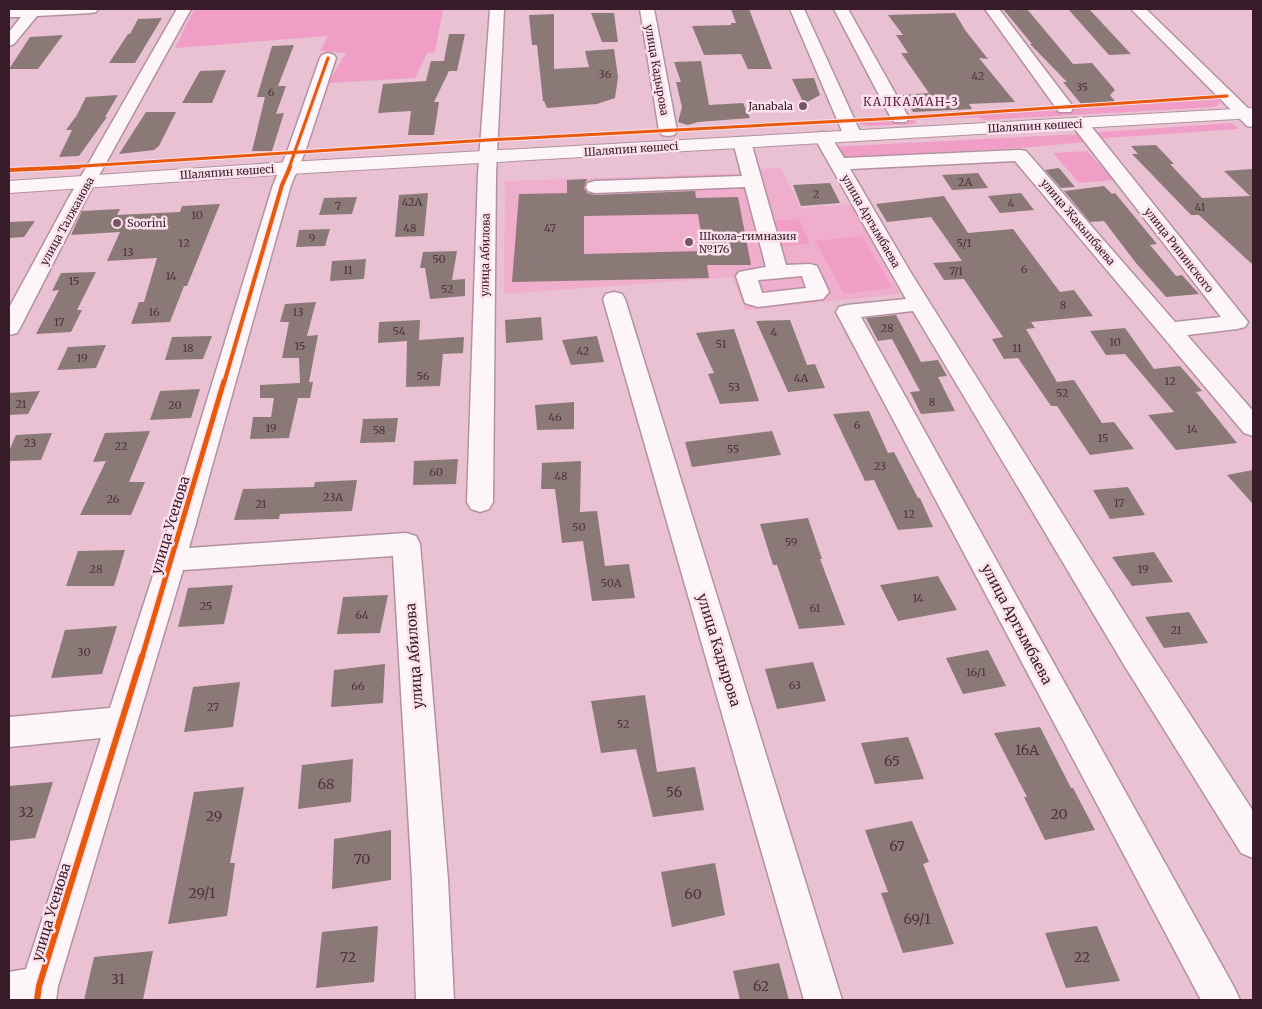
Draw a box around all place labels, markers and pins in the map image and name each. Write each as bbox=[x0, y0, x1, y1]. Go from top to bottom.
place label: Janabala bbox=[747, 99, 793, 113]
marker: Janabala bbox=[797, 100, 809, 112]
place label: Soorini bbox=[127, 216, 167, 230]
marker: Soorini bbox=[111, 217, 123, 229]
place label: Школа-гимназия №176 bbox=[699, 229, 797, 256]
marker: Школа-гимназия №176 bbox=[683, 236, 695, 248]

